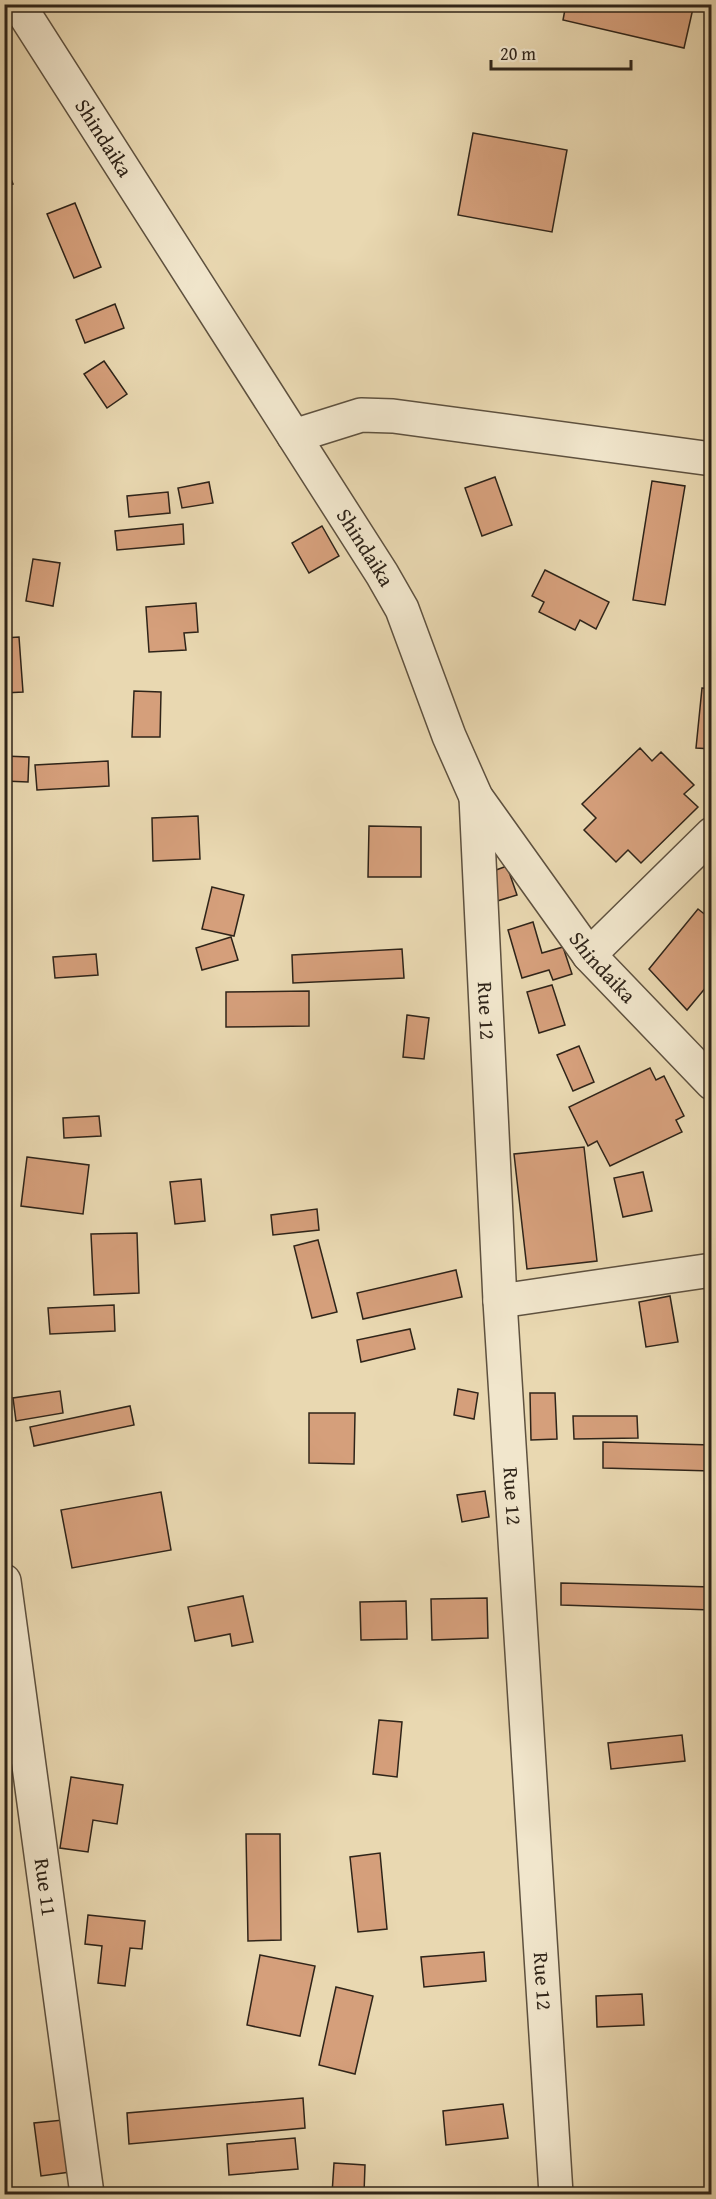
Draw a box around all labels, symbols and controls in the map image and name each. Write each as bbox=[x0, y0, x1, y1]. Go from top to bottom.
scale bar bbox=[491, 33, 630, 71]
text: 20 m bbox=[500, 40, 536, 67]
street label: Shindaika bbox=[67, 93, 141, 183]
street label: Shindaika bbox=[329, 502, 402, 592]
street label: Shindaika bbox=[562, 925, 643, 1010]
street label: Rue 12 bbox=[470, 981, 504, 1041]
street label: Rue 12 bbox=[495, 1466, 530, 1526]
street label: Rue 11 bbox=[27, 1856, 65, 1918]
street label: Rue 12 bbox=[526, 1951, 560, 2011]

